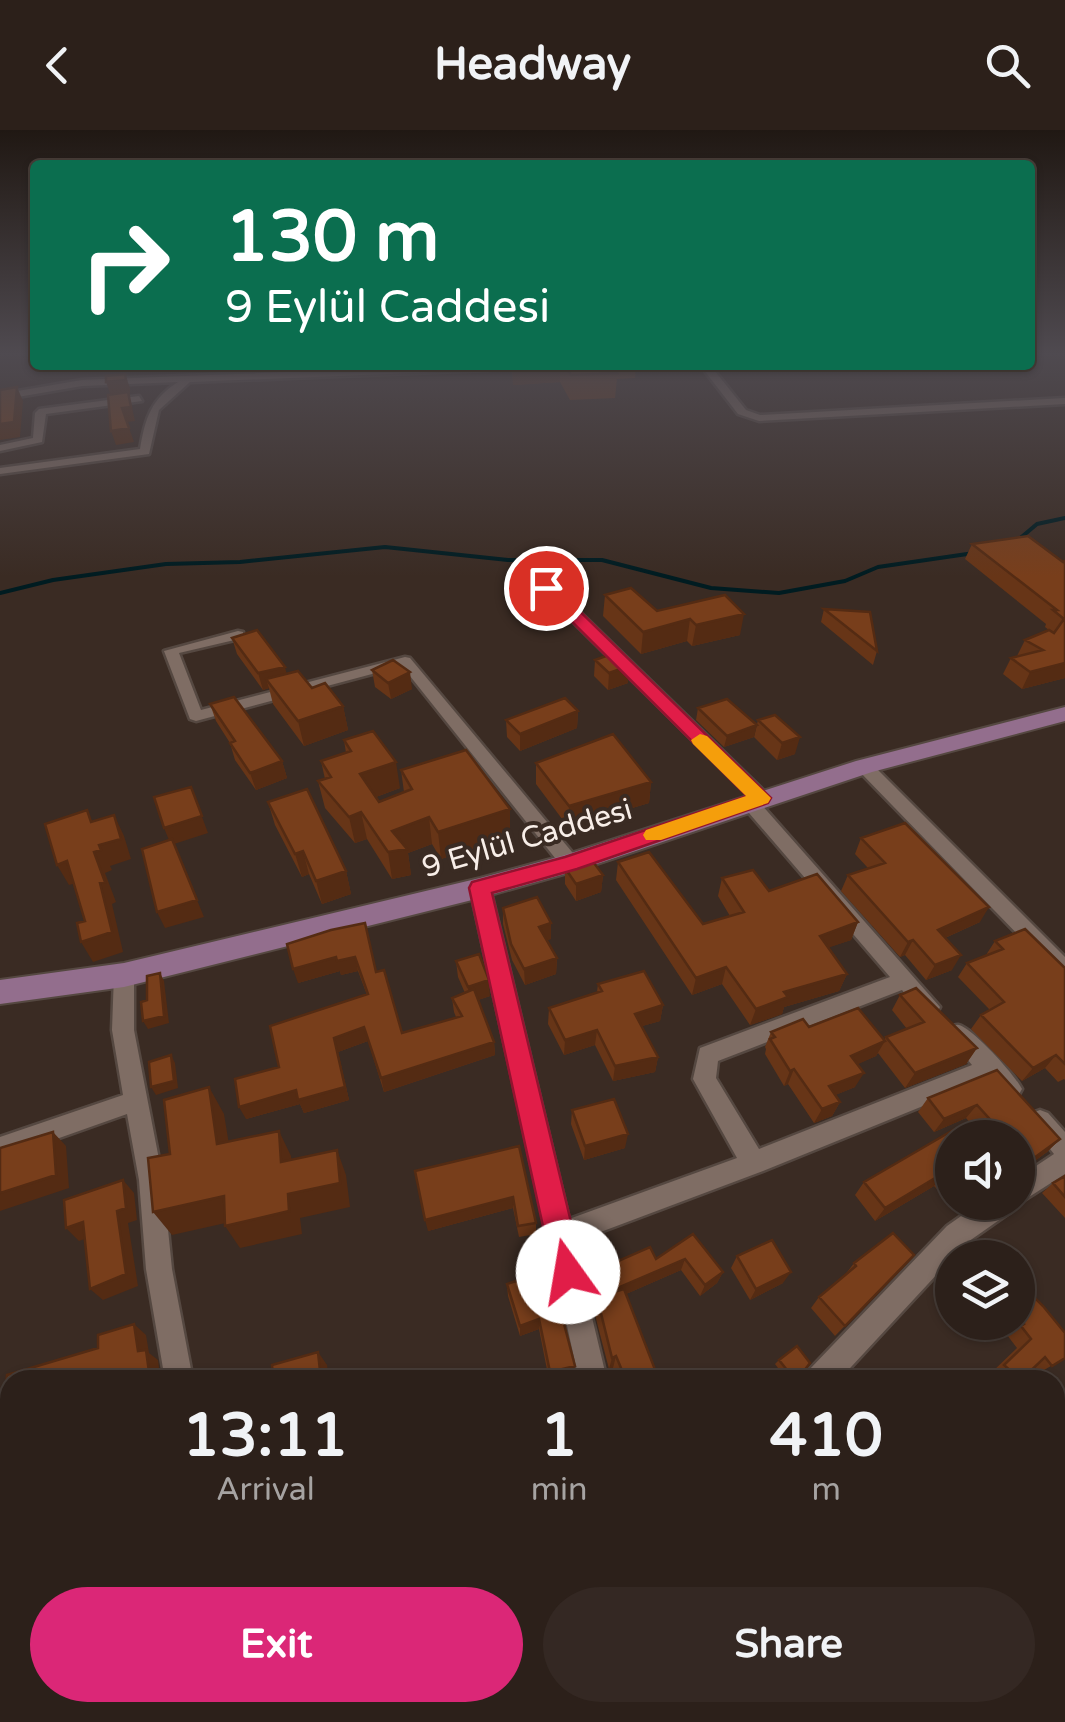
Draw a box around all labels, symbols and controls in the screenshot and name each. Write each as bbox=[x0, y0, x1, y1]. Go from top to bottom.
icon: back bbox=[30, 38, 85, 93]
text: Headway bbox=[434, 38, 631, 92]
icon: search bbox=[980, 38, 1035, 93]
text: 130 m bbox=[225, 196, 439, 280]
icon: right bbox=[60, 200, 190, 330]
text: 9 Eylül Caddesi bbox=[225, 281, 550, 335]
pin bbox=[504, 546, 589, 631]
icon: arrive bbox=[519, 561, 574, 616]
street label: 9 Eylül Caddesi bbox=[418, 791, 636, 886]
map controls bbox=[935, 1120, 1035, 1340]
button: sound bbox=[935, 1120, 1035, 1220]
position arrow bbox=[516, 1220, 620, 1324]
button: layers bbox=[935, 1240, 1035, 1340]
text: 13:11 bbox=[182, 1400, 349, 1472]
text: 1 bbox=[540, 1400, 578, 1472]
text: 410 bbox=[770, 1400, 883, 1472]
text: Arrival bbox=[216, 1471, 315, 1509]
text: min bbox=[531, 1471, 588, 1509]
text: m bbox=[812, 1471, 841, 1509]
button: Exit bbox=[30, 1587, 523, 1702]
button: Share bbox=[543, 1587, 1035, 1702]

